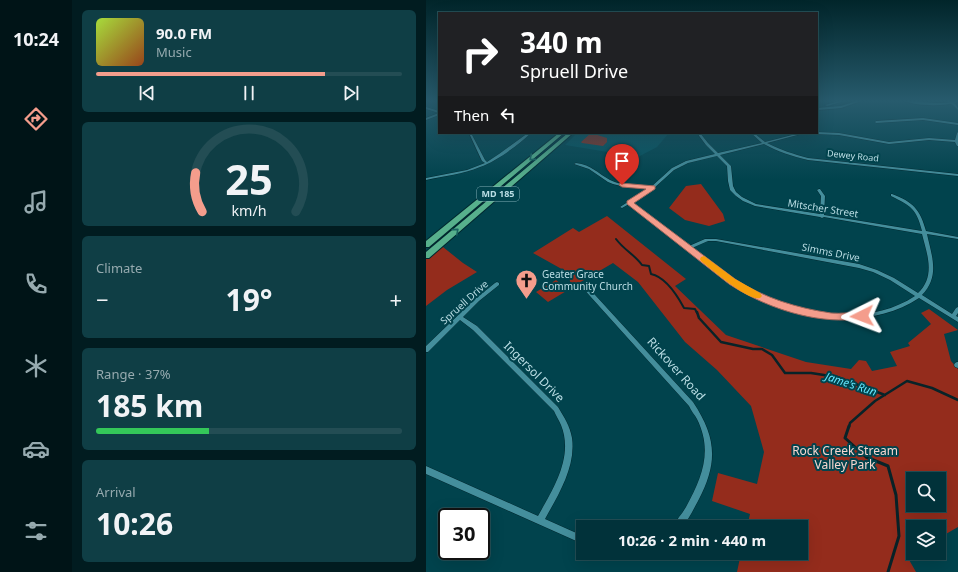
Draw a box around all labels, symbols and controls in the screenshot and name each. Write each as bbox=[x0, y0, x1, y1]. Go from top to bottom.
text: 90.0 FM bbox=[156, 23, 212, 43]
text: 340 m bbox=[520, 23, 603, 61]
text: 10:24 bbox=[13, 27, 59, 51]
icon: right bbox=[454, 28, 506, 80]
text: Music bbox=[156, 43, 192, 61]
text: Spruell Drive bbox=[520, 59, 628, 83]
icon: previous bbox=[136, 82, 158, 104]
icon: pause bbox=[238, 82, 260, 104]
icon: next bbox=[340, 82, 362, 104]
icon: left bbox=[497, 104, 519, 126]
icon: directions bbox=[22, 105, 50, 133]
text: Then bbox=[454, 105, 489, 125]
pin bbox=[605, 144, 639, 185]
street label: Dewey Road bbox=[827, 146, 880, 165]
icon: arrive bbox=[611, 150, 633, 172]
text: 25 bbox=[225, 151, 273, 207]
one-way arrow bbox=[529, 153, 537, 160]
road number: MD 185 bbox=[477, 187, 519, 201]
icon: music bbox=[22, 188, 50, 216]
street label: Mitscher Street bbox=[787, 196, 860, 221]
text: km/h bbox=[231, 201, 267, 220]
one-way arrow bbox=[451, 228, 458, 235]
street label: Simms Drive bbox=[801, 240, 862, 265]
text: Climate bbox=[96, 259, 142, 277]
church icon: Geater Grace Community Church bbox=[514, 267, 540, 300]
place label: Geater Grace Community Church bbox=[542, 267, 633, 293]
icon: phone bbox=[22, 270, 50, 298]
street label: Spruell Drive bbox=[437, 276, 491, 327]
text: 19° bbox=[225, 279, 273, 320]
text: − bbox=[96, 284, 109, 314]
text: + bbox=[389, 284, 402, 314]
position arrow bbox=[841, 295, 883, 337]
street label: Rickover Road bbox=[643, 333, 709, 404]
street label: Ingersol Drive bbox=[500, 338, 569, 406]
icon: climate bbox=[22, 352, 50, 380]
text: Range · 37% bbox=[96, 365, 171, 383]
water label: Jame's Run bbox=[822, 368, 879, 399]
text: 185 km bbox=[96, 385, 203, 426]
icon: car bbox=[22, 435, 50, 463]
park label: Rock Creek Stream Valley Park bbox=[792, 442, 898, 473]
map controls bbox=[906, 472, 946, 560]
button: search bbox=[906, 472, 946, 512]
text: Arrival bbox=[96, 483, 136, 501]
text: 10:26 bbox=[96, 503, 173, 544]
speed limit sign: 30 bbox=[438, 508, 490, 560]
icon: filters bbox=[22, 517, 50, 545]
button: layers bbox=[906, 520, 946, 560]
text: 10:26 · 2 min · 440 m bbox=[618, 530, 766, 550]

